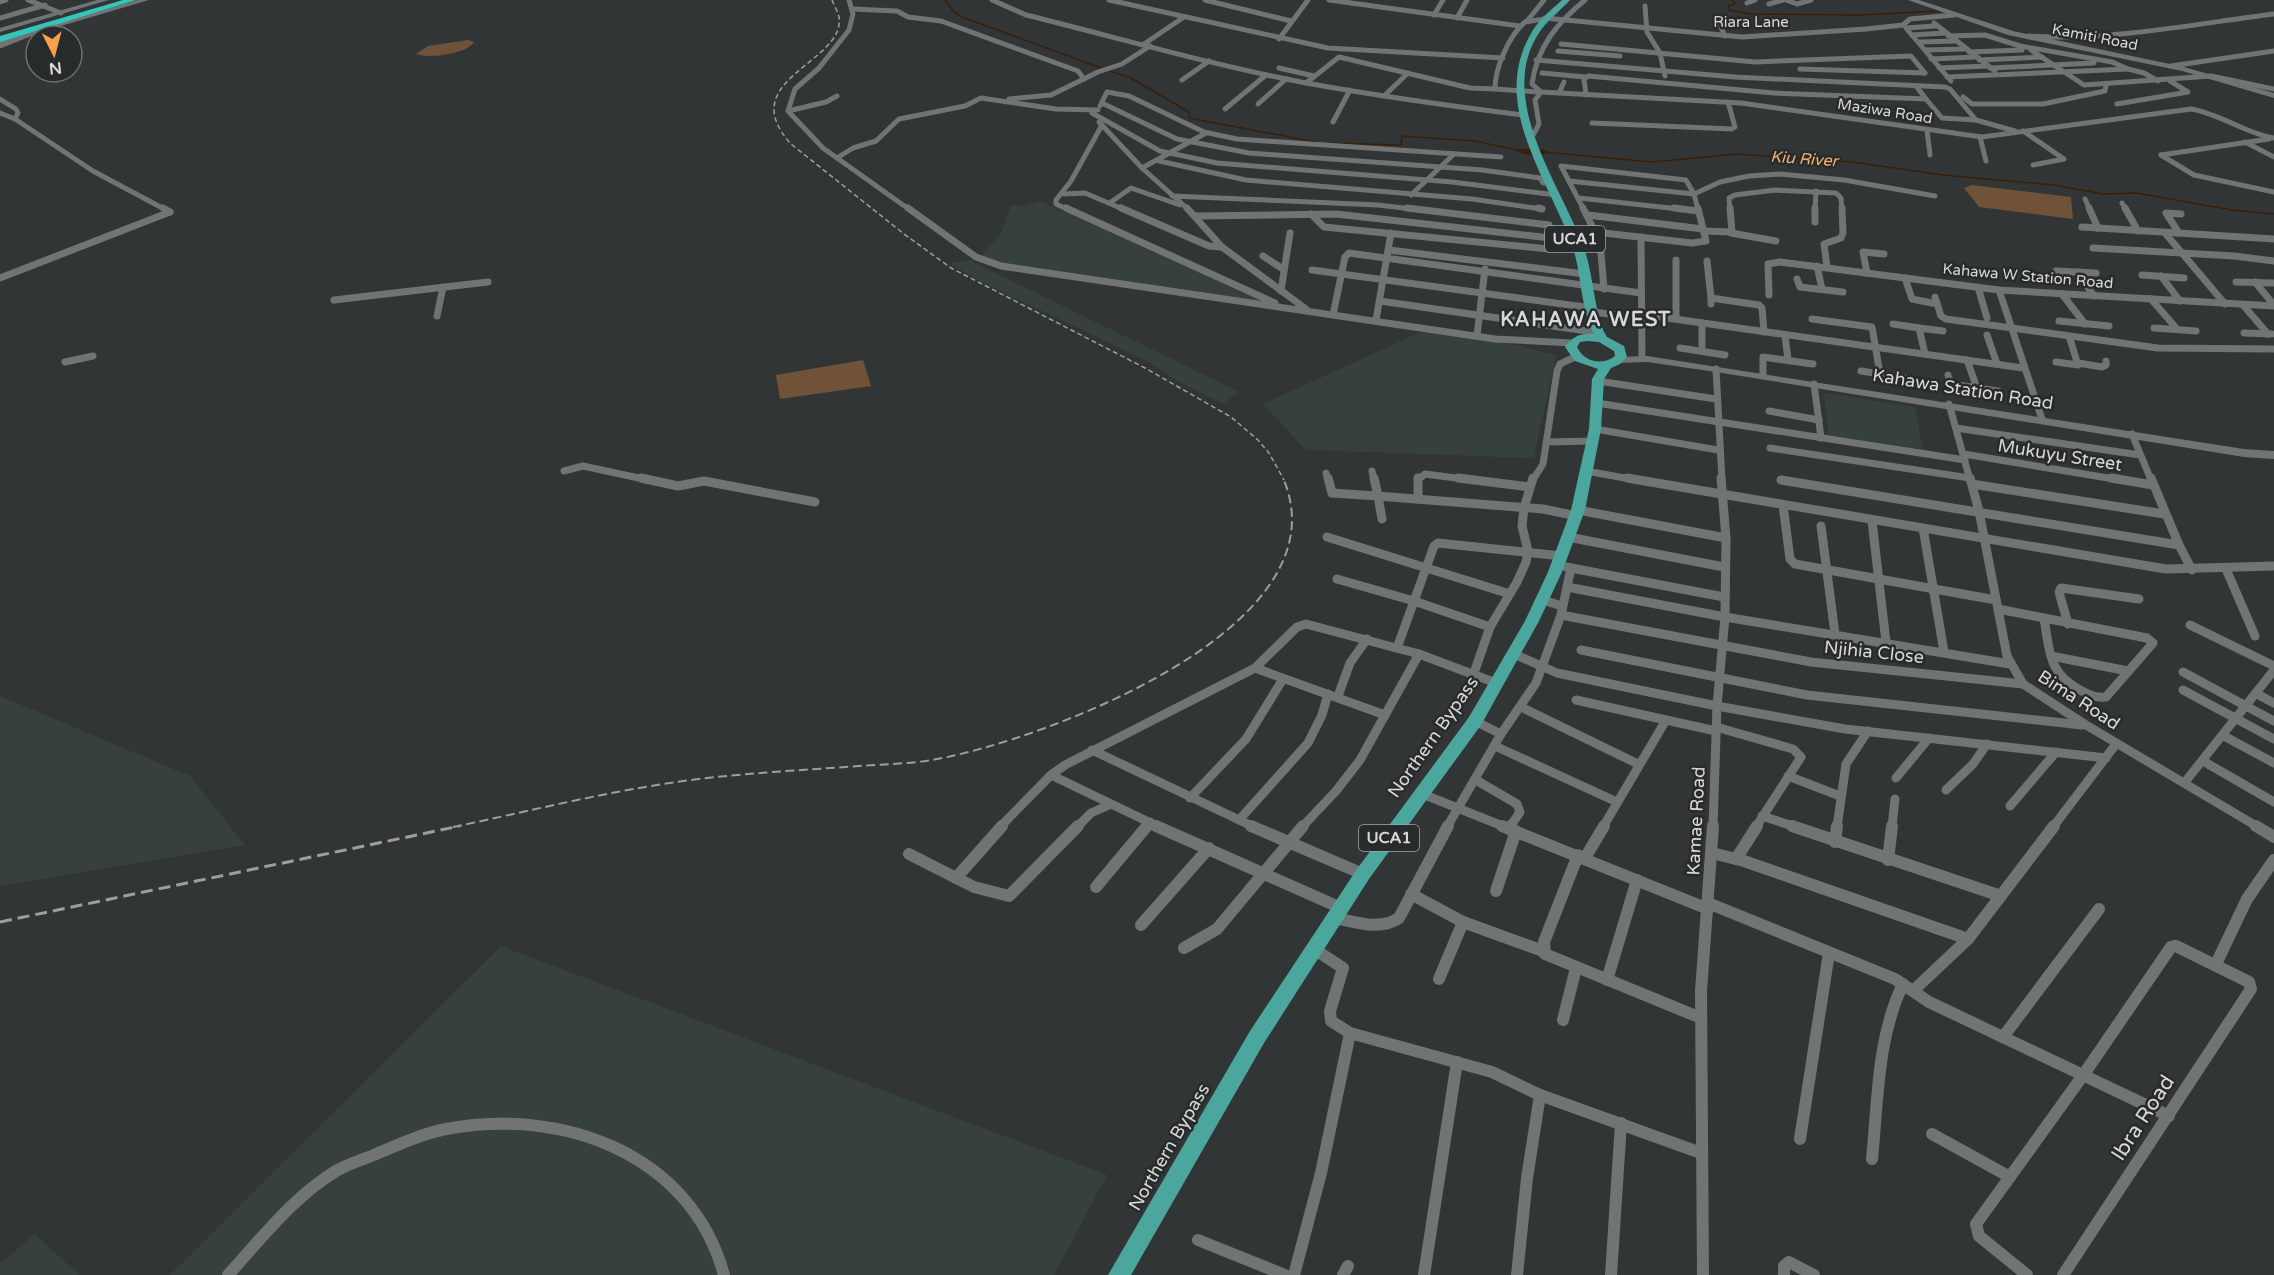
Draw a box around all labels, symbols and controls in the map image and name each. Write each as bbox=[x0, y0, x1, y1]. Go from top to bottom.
street label: Riara Lane bbox=[1713, 13, 1789, 31]
street label: Kamiti Road bbox=[2051, 20, 2139, 54]
north arrow bbox=[24, 24, 84, 84]
text: N bbox=[48, 57, 63, 79]
street label: Maziwa Road bbox=[1836, 95, 1934, 127]
water label: Kiu River bbox=[1770, 147, 1840, 171]
road number: UCA1 bbox=[1545, 226, 1605, 252]
street label: Kahawa W Station Road bbox=[1942, 260, 2114, 292]
district label: KAHAWA WEST bbox=[1500, 308, 1672, 332]
street label: Kahawa Station Road bbox=[1871, 364, 2055, 414]
street label: Mukuyu Street bbox=[1996, 434, 2124, 476]
street label: Njihia Close bbox=[1823, 636, 1925, 668]
street label: Bima Road bbox=[2034, 665, 2124, 735]
street label: Northern Bypass bbox=[1383, 672, 1483, 802]
street label: Kamae Road bbox=[1682, 766, 1710, 876]
road number: UCA1 bbox=[1359, 825, 1419, 851]
street label: Ibra Road bbox=[2106, 1070, 2180, 1166]
street label: Northern Bypass bbox=[1124, 1079, 1214, 1215]

